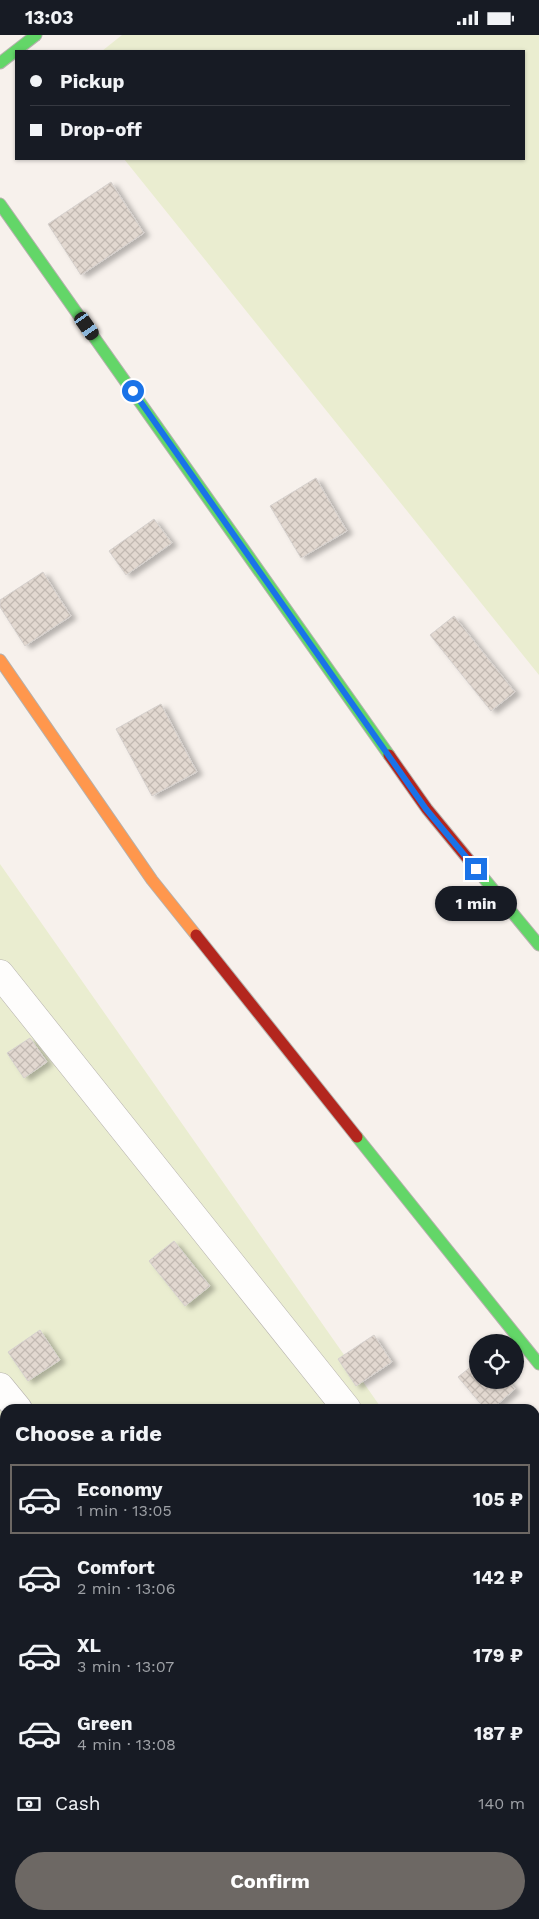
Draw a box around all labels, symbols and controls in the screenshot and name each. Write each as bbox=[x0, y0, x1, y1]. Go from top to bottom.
text: 13:03 bbox=[25, 6, 74, 29]
text: Pickup bbox=[60, 70, 124, 93]
text: Drop-off bbox=[60, 118, 142, 141]
car bbox=[72, 309, 101, 343]
route start bbox=[122, 380, 144, 402]
route end bbox=[465, 858, 487, 880]
callout: 1 min bbox=[435, 887, 517, 921]
text: 1 min bbox=[455, 894, 497, 913]
map controls bbox=[469, 1334, 524, 1389]
button: locate bbox=[469, 1334, 524, 1389]
text: Choose a ride bbox=[15, 1421, 162, 1446]
icon: car bbox=[17, 1477, 62, 1522]
text: Economy bbox=[77, 1478, 162, 1501]
text: 105 ₽ bbox=[473, 1488, 523, 1511]
text: 1 min · 13:05 bbox=[77, 1501, 172, 1520]
icon: car bbox=[17, 1555, 62, 1600]
text: Comfort bbox=[77, 1556, 155, 1579]
text: 142 ₽ bbox=[473, 1566, 523, 1589]
text: 2 min · 13:06 bbox=[77, 1579, 175, 1598]
icon: car bbox=[17, 1633, 62, 1678]
text: XL bbox=[77, 1634, 101, 1657]
text: 179 ₽ bbox=[473, 1644, 523, 1667]
text: 3 min · 13:07 bbox=[77, 1657, 174, 1676]
icon: car bbox=[17, 1711, 62, 1756]
text: Green bbox=[77, 1712, 133, 1735]
text: 187 ₽ bbox=[474, 1722, 523, 1745]
text: 4 min · 13:08 bbox=[77, 1735, 176, 1754]
icon: cash bbox=[15, 1790, 43, 1818]
text: Cash bbox=[55, 1792, 101, 1815]
text: 140 m bbox=[478, 1794, 525, 1813]
button: Confirm bbox=[15, 1852, 525, 1910]

